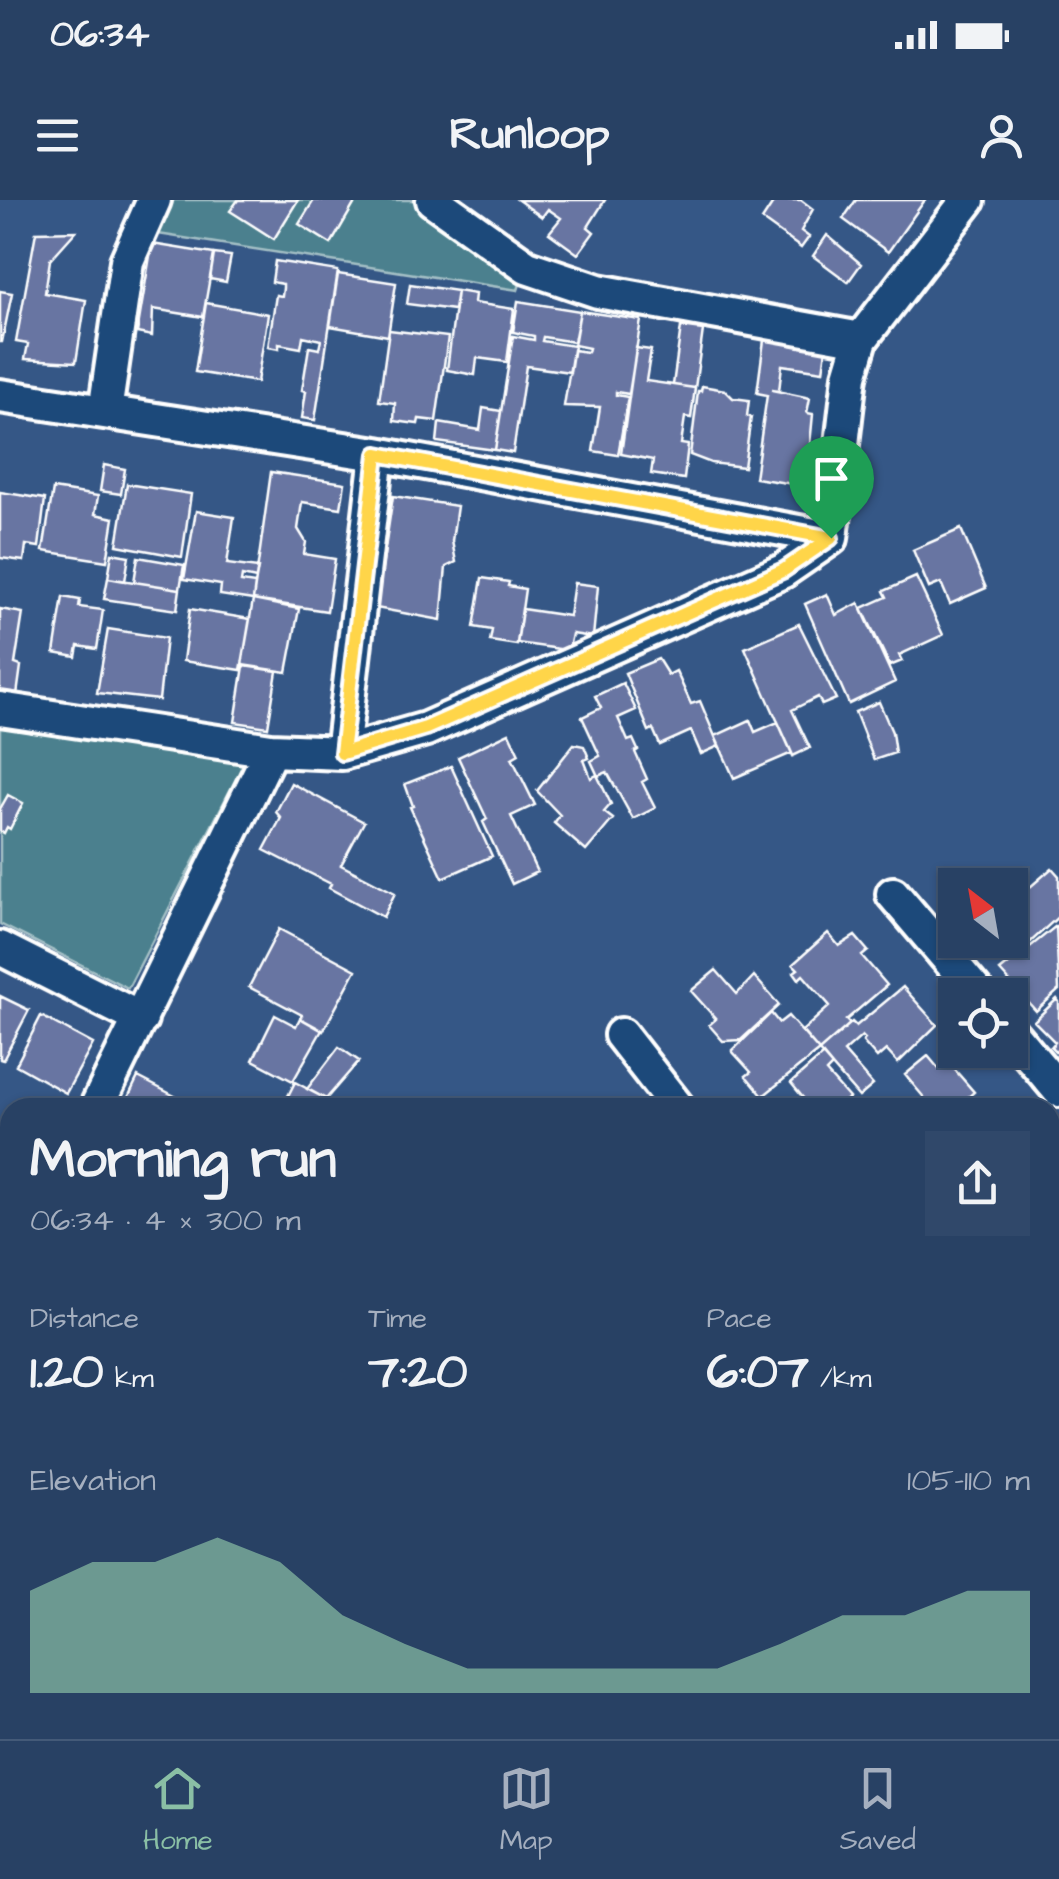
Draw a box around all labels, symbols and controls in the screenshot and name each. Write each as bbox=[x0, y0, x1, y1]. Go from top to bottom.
text: 06:34 bbox=[50, 9, 149, 61]
text: Runloop bbox=[449, 104, 610, 166]
icon: menu bbox=[30, 108, 85, 163]
icon: person bbox=[974, 108, 1029, 163]
pin bbox=[789, 436, 874, 539]
icon: arrive bbox=[804, 451, 859, 506]
north arrow bbox=[938, 868, 1028, 958]
map controls bbox=[938, 868, 1028, 1068]
button: locate bbox=[938, 978, 1028, 1068]
text: Morning run bbox=[30, 1122, 336, 1198]
button: share bbox=[925, 1131, 1030, 1236]
text: 06:34 · 4 × 300 m bbox=[30, 1198, 301, 1243]
text: Distance bbox=[30, 1299, 139, 1338]
text: Time bbox=[368, 1299, 427, 1338]
text: Pace bbox=[707, 1299, 772, 1338]
text: 1.20 bbox=[30, 1338, 104, 1407]
text: 7:20 bbox=[368, 1338, 468, 1407]
text: 6:07 bbox=[707, 1338, 809, 1407]
text: km bbox=[104, 1359, 154, 1398]
text: /km bbox=[809, 1359, 872, 1398]
text: Elevation bbox=[30, 1458, 156, 1503]
text: 105–110 m bbox=[907, 1458, 1030, 1503]
tab: Home bbox=[143, 1761, 213, 1860]
tab: Map bbox=[499, 1761, 554, 1860]
tab: Saved bbox=[840, 1761, 916, 1860]

